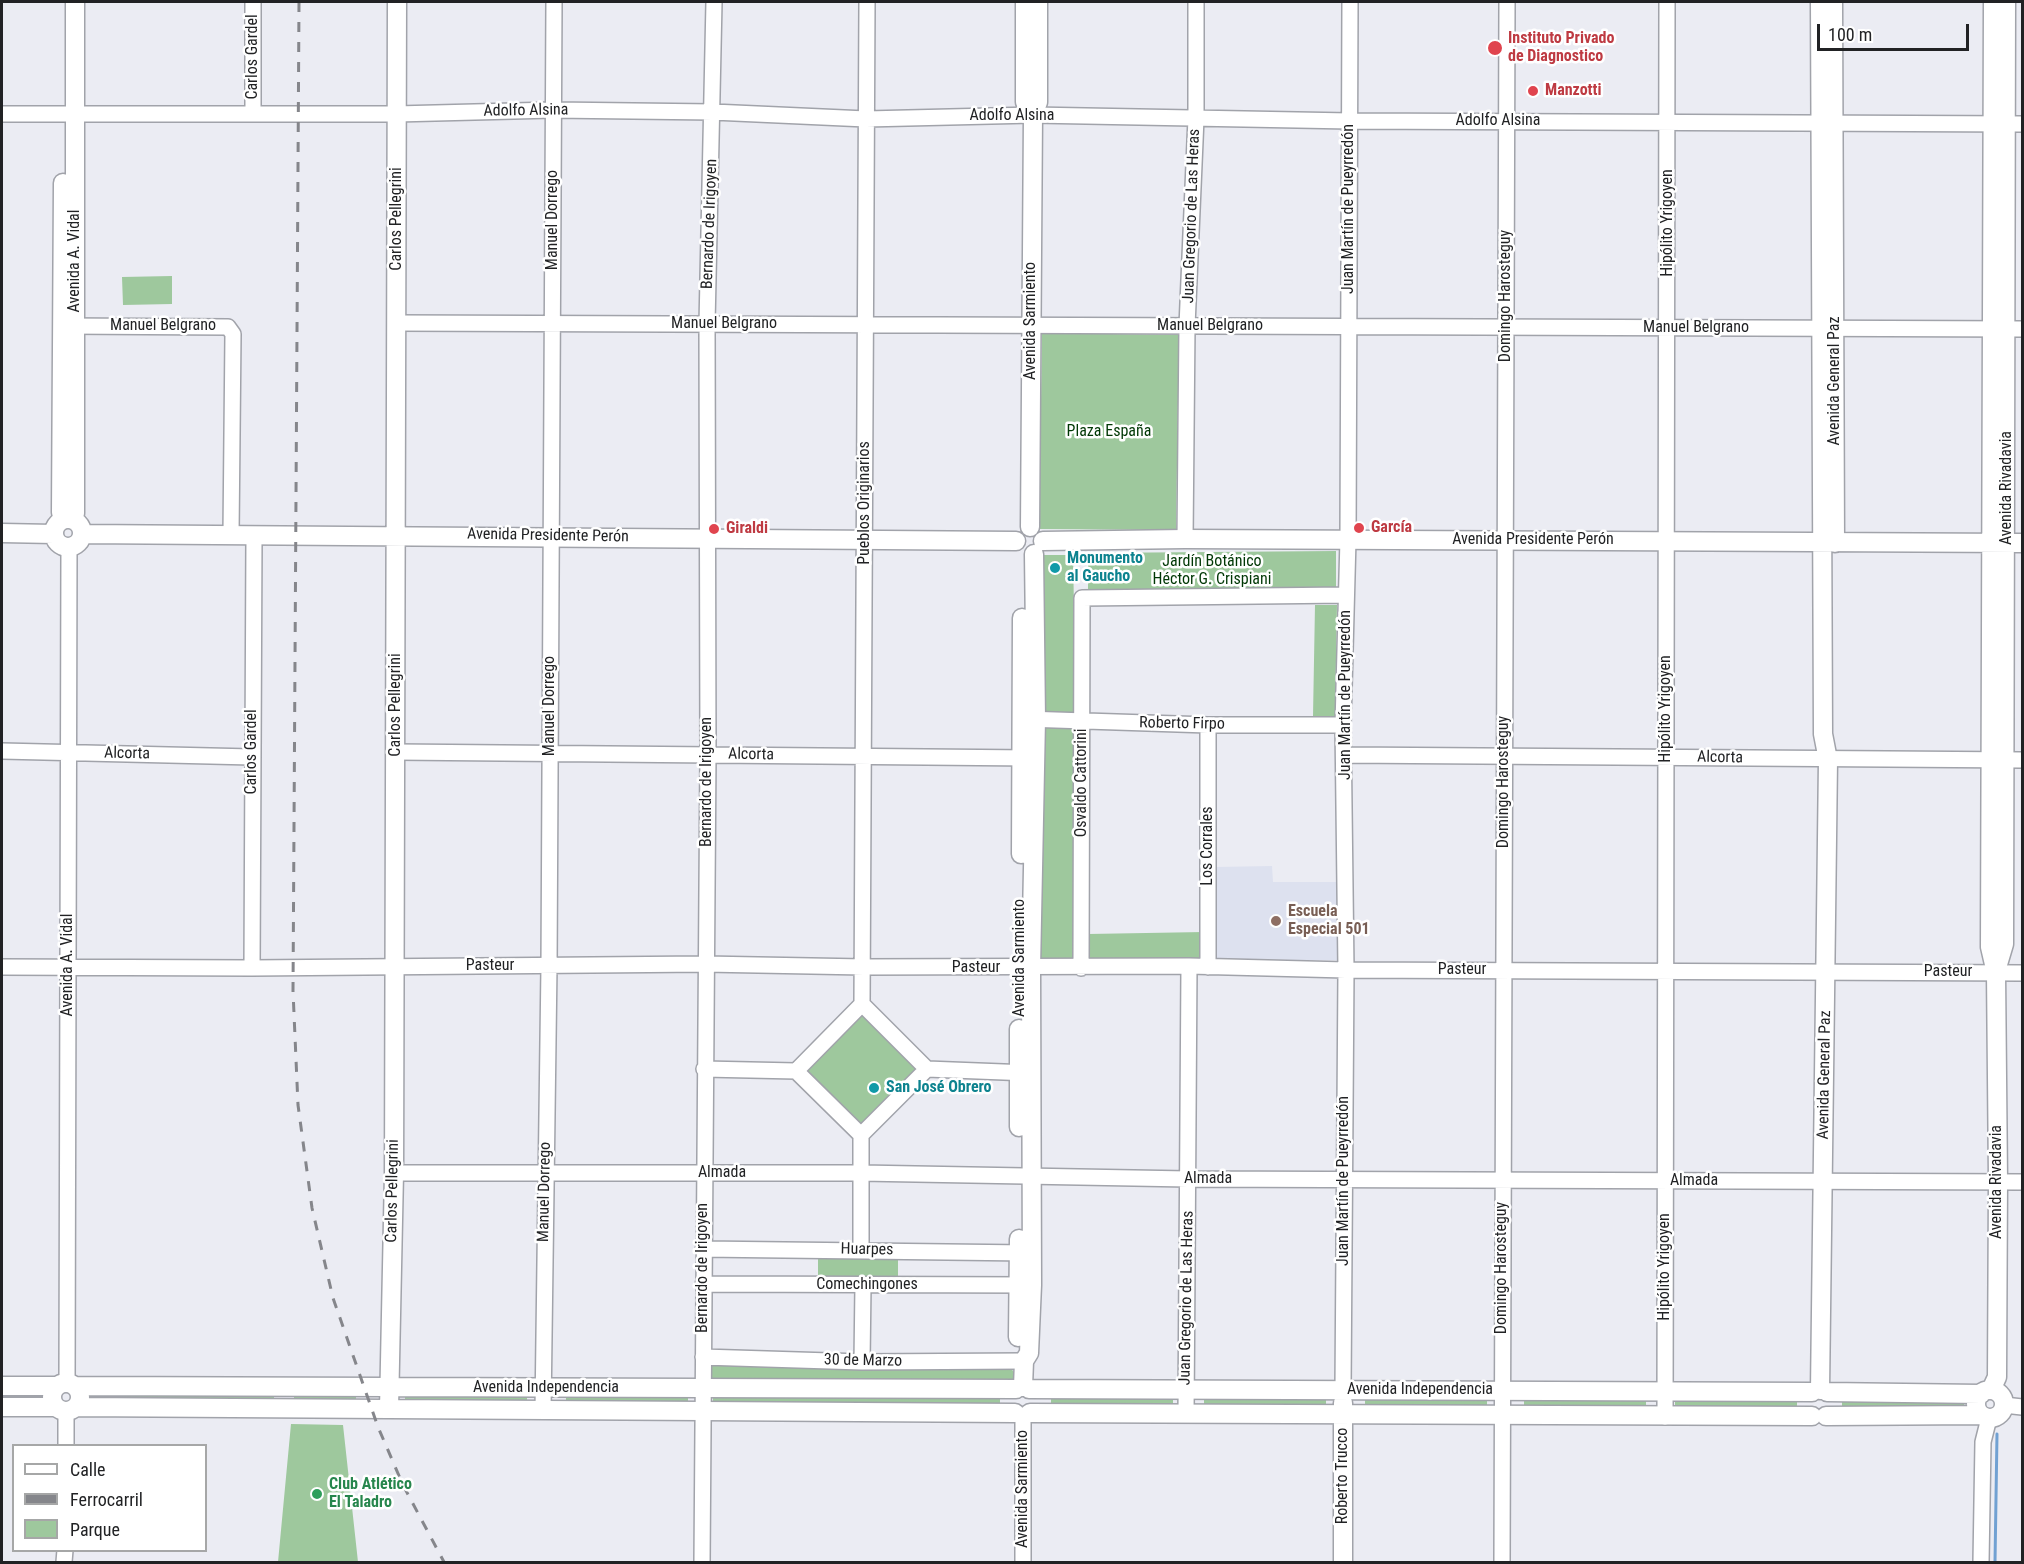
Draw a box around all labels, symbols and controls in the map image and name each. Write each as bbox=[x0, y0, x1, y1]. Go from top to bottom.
scale bar bbox=[1820, 12, 1972, 50]
street label: Carlos Gardel bbox=[243, 14, 263, 100]
text: 100 m bbox=[1828, 24, 1872, 45]
place label: Instituto Privado de Diagnostico bbox=[1508, 29, 1614, 67]
marker: Instituto Privado de Diagnostico bbox=[1486, 39, 1504, 57]
place label: Manzotti bbox=[1545, 81, 1601, 101]
marker: Manzotti bbox=[1526, 84, 1540, 98]
street label: Adolfo Alsina bbox=[483, 101, 569, 121]
street label: Adolfo Alsina bbox=[970, 106, 1054, 126]
street label: Adolfo Alsina bbox=[1456, 111, 1540, 131]
street label: Juan Martín de Pueyrredón bbox=[1339, 124, 1359, 294]
street label: Juan Gregorio de Las Heras bbox=[1179, 128, 1205, 304]
street label: Bernardo de Irigoyen bbox=[698, 159, 722, 289]
street label: Carlos Pellegrini bbox=[387, 167, 407, 271]
street label: Hipólito Yrigoyen bbox=[1658, 169, 1678, 277]
street label: Manuel Dorrego bbox=[543, 170, 563, 270]
street label: Avenida A. Vidal bbox=[65, 210, 85, 312]
street label: Domingo Harosteguy bbox=[1496, 230, 1516, 362]
street label: Avenida Sarmiento bbox=[1021, 262, 1041, 380]
street label: Manuel Belgrano bbox=[671, 314, 777, 334]
street label: Manuel Belgrano bbox=[110, 316, 216, 336]
street label: Manuel Belgrano bbox=[1157, 316, 1263, 336]
street label: Avenida General Paz bbox=[1825, 316, 1845, 446]
street label: Manuel Belgrano bbox=[1643, 318, 1749, 338]
park label: Plaza España bbox=[1067, 422, 1151, 442]
street label: Avenida Rivadavia bbox=[1997, 431, 2017, 545]
street label: Pueblos Originarios bbox=[855, 441, 875, 565]
place label: García bbox=[1371, 518, 1412, 538]
place label: Giraldi bbox=[726, 519, 768, 539]
marker: García bbox=[1352, 521, 1366, 535]
marker: Giraldi bbox=[707, 522, 721, 536]
street label: Avenida Presidente Perón bbox=[467, 525, 629, 547]
street label: Avenida Presidente Perón bbox=[1452, 530, 1614, 550]
place label: Monumento al Gaucho bbox=[1067, 549, 1143, 587]
park label: Jardín Botánico Héctor G. Crispiani bbox=[1153, 552, 1271, 590]
marker: Monumento al Gaucho bbox=[1048, 561, 1062, 575]
street label: Juan Martín de Pueyrredón bbox=[1336, 610, 1356, 780]
street label: Carlos Pellegrini bbox=[386, 653, 406, 757]
street label: Hipólito Yrigoyen bbox=[1656, 655, 1676, 763]
street label: Manuel Dorrego bbox=[540, 656, 560, 756]
street label: Carlos Gardel bbox=[242, 709, 262, 795]
street label: Roberto Firpo bbox=[1139, 714, 1225, 734]
street label: Domingo Harosteguy bbox=[1494, 716, 1514, 848]
street label: Bernardo de Irigoyen bbox=[697, 717, 717, 847]
street label: Osvaldo Cattorini bbox=[1072, 729, 1092, 837]
street label: Alcorta bbox=[104, 744, 150, 764]
street label: Alcorta bbox=[728, 745, 774, 765]
street label: Alcorta bbox=[1697, 748, 1743, 768]
street label: Los Corrales bbox=[1198, 806, 1218, 886]
street label: Avenida Sarmiento bbox=[1010, 899, 1030, 1017]
place label: Escuela Especial 501 bbox=[1288, 902, 1370, 940]
street label: Avenida A. Vidal bbox=[58, 914, 78, 1016]
marker: Escuela Especial 501 bbox=[1269, 914, 1283, 928]
street label: Pasteur bbox=[466, 956, 514, 976]
street label: Pasteur bbox=[952, 958, 1000, 978]
street label: Pasteur bbox=[1438, 960, 1486, 980]
street label: Pasteur bbox=[1924, 962, 1972, 982]
street label: Avenida General Paz bbox=[1814, 1010, 1836, 1140]
place label: San José Obrero bbox=[886, 1078, 992, 1098]
marker: San José Obrero bbox=[867, 1081, 881, 1095]
street label: Juan Martín de Pueyrredón bbox=[1334, 1096, 1354, 1266]
street label: Avenida Rivadavia bbox=[1987, 1125, 2007, 1239]
street label: Carlos Pellegrini bbox=[383, 1139, 403, 1243]
street label: Manuel Dorrego bbox=[535, 1142, 555, 1242]
street label: Almada bbox=[698, 1163, 746, 1183]
street label: Almada bbox=[1184, 1169, 1232, 1189]
street label: Almada bbox=[1670, 1171, 1718, 1191]
street label: Domingo Harosteguy bbox=[1492, 1202, 1512, 1334]
street label: Bernardo de Irigoyen bbox=[693, 1203, 713, 1333]
street label: Juan Gregorio de Las Heras bbox=[1176, 1210, 1198, 1386]
street label: Hipólito Yrigoyen bbox=[1655, 1213, 1675, 1321]
street label: Huarpes bbox=[840, 1240, 894, 1260]
street label: Comechingones bbox=[816, 1275, 918, 1295]
street label: 30 de Marzo bbox=[824, 1351, 902, 1371]
street label: Avenida Independencia bbox=[473, 1378, 619, 1398]
street label: Avenida Independencia bbox=[1347, 1380, 1493, 1400]
street label: Roberto Trucco bbox=[1333, 1428, 1353, 1524]
street label: Avenida Sarmiento bbox=[1013, 1430, 1033, 1548]
legend bbox=[12, 1444, 207, 1552]
text: Calle bbox=[70, 1459, 106, 1480]
place label: Club Atlético El Taladro bbox=[329, 1475, 412, 1513]
marker: Club Atlético El Taladro bbox=[310, 1487, 324, 1501]
text: Ferrocarril bbox=[70, 1489, 143, 1510]
text: Parque bbox=[70, 1519, 120, 1540]

